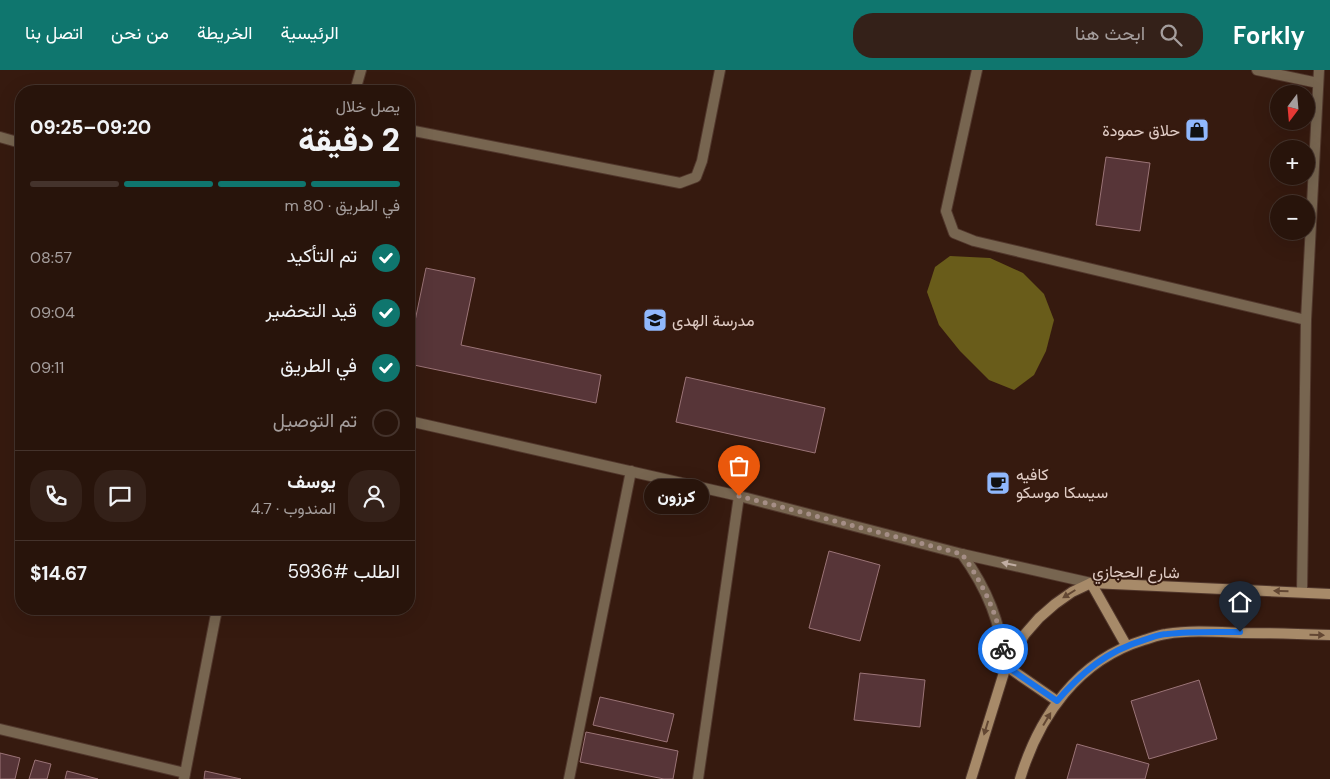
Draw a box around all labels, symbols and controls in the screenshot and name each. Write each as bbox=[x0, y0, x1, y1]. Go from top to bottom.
search box bbox=[853, 13, 1203, 58]
text: Forkly bbox=[1233, 20, 1305, 51]
text: اتصل بنا bbox=[25, 21, 83, 45]
text: من نحن bbox=[111, 21, 169, 45]
text: الخريطة bbox=[197, 21, 253, 45]
text: الرئيسية bbox=[281, 21, 339, 45]
text: ابحث هنا bbox=[1075, 21, 1145, 46]
icon: search bbox=[1157, 21, 1185, 49]
north arrow bbox=[1270, 85, 1315, 130]
map controls bbox=[1270, 85, 1315, 240]
text: يصل خلال bbox=[336, 96, 400, 117]
text: 09:20–09:25 bbox=[30, 115, 151, 140]
shop icon: حلاق حمودة bbox=[1184, 117, 1210, 143]
text: 2 دقيقة bbox=[298, 119, 400, 161]
place label: حلاق حمودة bbox=[1102, 120, 1180, 141]
button: + bbox=[1270, 140, 1315, 185]
text: في الطريق · 80 m bbox=[285, 195, 400, 216]
button: − bbox=[1270, 195, 1315, 240]
text: تم التأكيد bbox=[287, 243, 357, 268]
icon: check bbox=[372, 244, 400, 272]
text: 08:57 bbox=[30, 247, 72, 268]
text: قيد التحضير bbox=[265, 298, 357, 323]
icon: check bbox=[372, 299, 400, 327]
text: 09:04 bbox=[30, 302, 75, 323]
school or university icon: مدرسة الهدى bbox=[642, 307, 668, 333]
place label: مدرسة الهدى bbox=[672, 310, 755, 331]
text: في الطريق bbox=[280, 353, 357, 378]
icon: check bbox=[372, 354, 400, 382]
text: 09:11 bbox=[30, 357, 64, 378]
text: تم التوصيل bbox=[273, 408, 357, 433]
pin bbox=[718, 445, 760, 496]
icon: bag bbox=[725, 452, 753, 480]
place label: كافيه سيسكا موسكو bbox=[1016, 464, 1108, 503]
text: يوسف bbox=[287, 469, 336, 494]
button: phone bbox=[30, 470, 82, 522]
button: chat bbox=[94, 470, 146, 522]
button: person bbox=[348, 470, 400, 522]
cafe icon: كافيه سيسكا موسكو bbox=[985, 470, 1011, 496]
callout: كرزون bbox=[644, 478, 709, 514]
text: كرزون bbox=[658, 486, 695, 507]
text: المندوب · 4.7 bbox=[251, 498, 336, 519]
text: الطلب #5936 bbox=[287, 559, 400, 584]
one-way arrow bbox=[1001, 560, 1017, 568]
text: $14.67 bbox=[30, 561, 87, 586]
street label: شارع الحجازي bbox=[1092, 561, 1180, 586]
pin bbox=[1219, 581, 1261, 632]
one-way arrow bbox=[1273, 587, 1289, 595]
icon: home bbox=[1226, 588, 1254, 616]
one-way arrow bbox=[1063, 590, 1076, 599]
courier bbox=[978, 624, 1028, 674]
one-way arrow bbox=[1309, 631, 1325, 639]
icon: bike bbox=[989, 635, 1017, 663]
one-way arrow bbox=[1042, 712, 1051, 725]
one-way arrow bbox=[982, 721, 990, 736]

